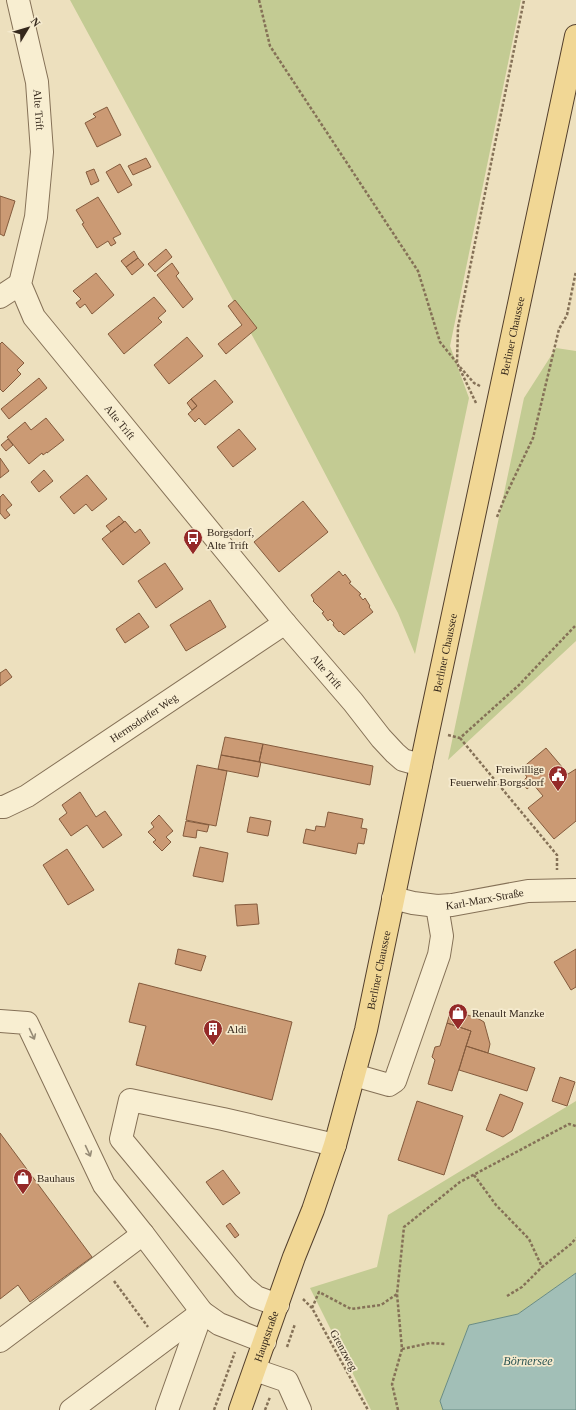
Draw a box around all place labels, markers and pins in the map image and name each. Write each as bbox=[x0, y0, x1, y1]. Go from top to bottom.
place label: Borgsdorf, Alte Trift bbox=[207, 526, 254, 551]
bus stop icon: Borgsdorf, Alte Trift bbox=[182, 527, 204, 555]
place label: Freiwillige Feuerwehr Borgsdorf bbox=[450, 763, 544, 788]
public building icon: Freiwillige Feuerwehr Borgsdorf bbox=[547, 764, 569, 792]
shop icon: Renault Manzke bbox=[447, 1002, 469, 1030]
place label: Renault Manzke bbox=[472, 1007, 545, 1019]
building icon: Aldi bbox=[202, 1018, 224, 1046]
place label: Aldi bbox=[227, 1023, 247, 1035]
shop icon: Bauhaus bbox=[12, 1167, 34, 1195]
place label: Bauhaus bbox=[37, 1172, 75, 1184]

